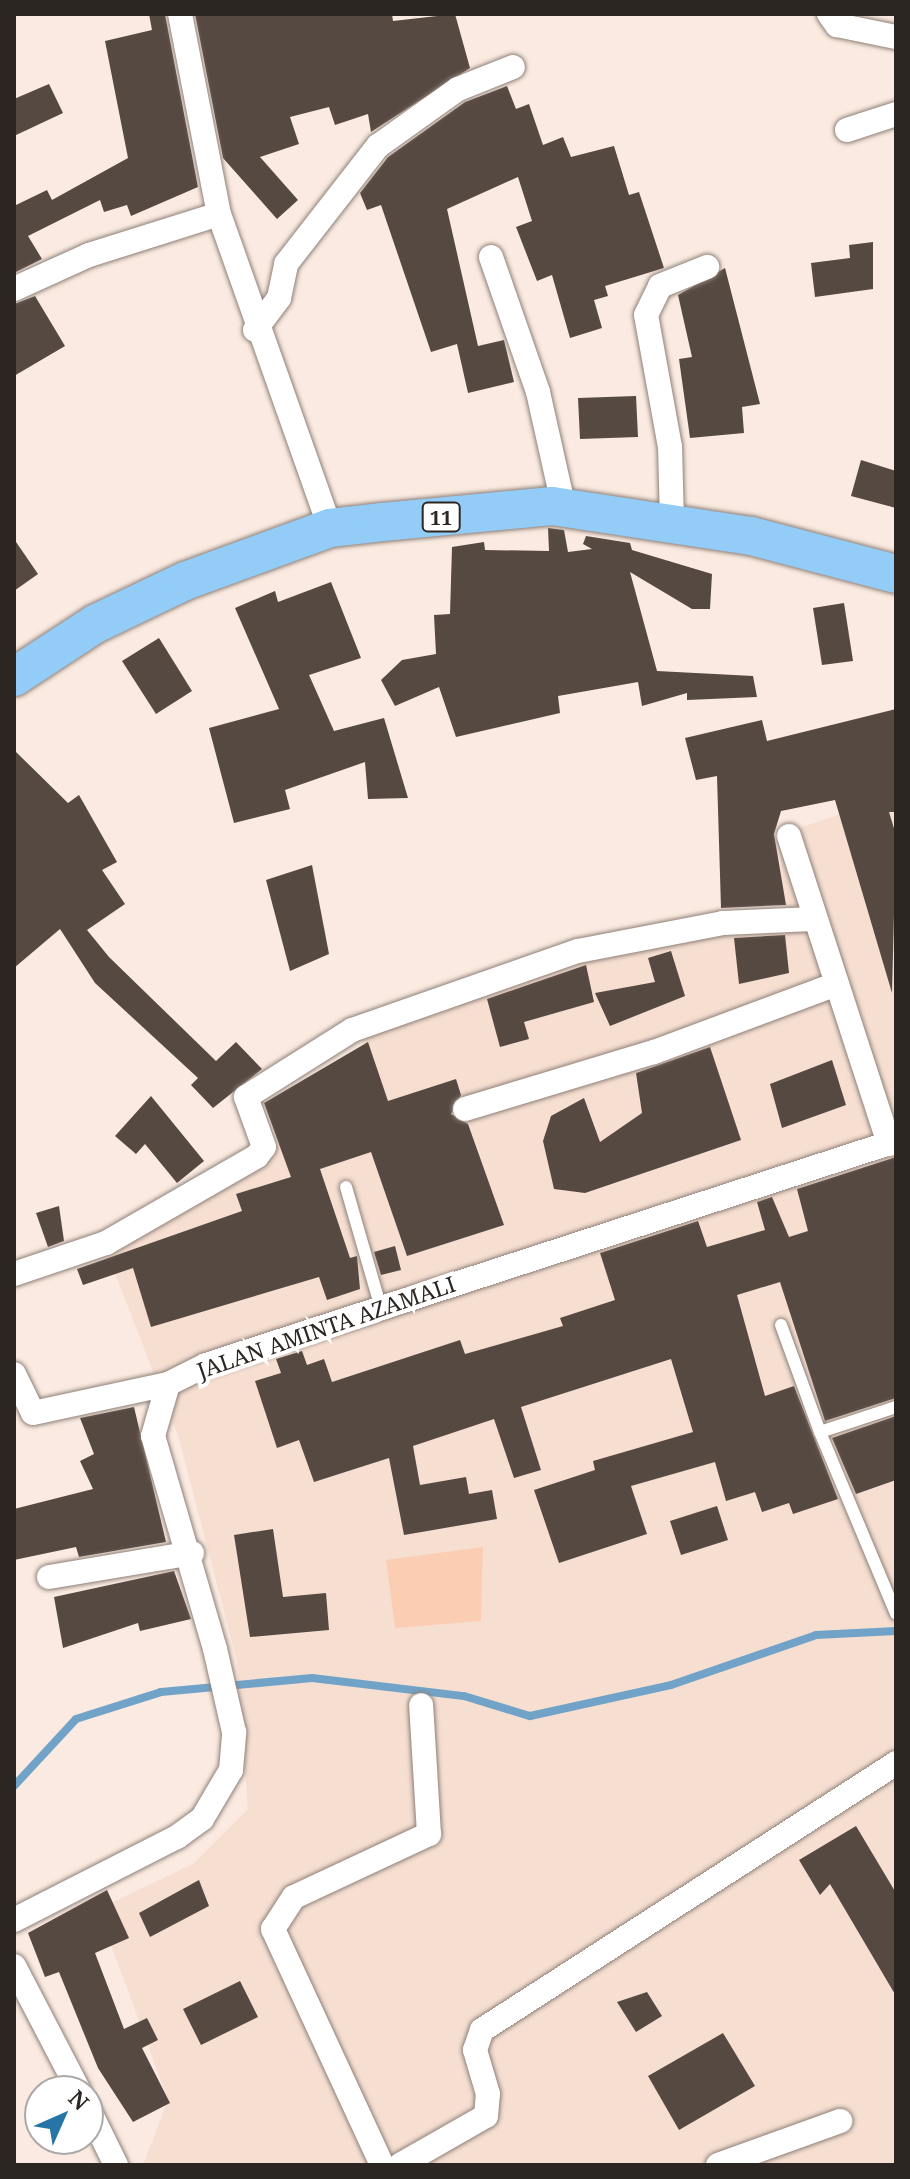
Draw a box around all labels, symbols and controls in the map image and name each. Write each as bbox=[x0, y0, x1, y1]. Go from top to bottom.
road number: 11 bbox=[421, 501, 461, 533]
street label: JALAN AMINTA AZAMALI bbox=[193, 1270, 459, 1384]
north arrow bbox=[24, 2075, 104, 2155]
text: N bbox=[63, 2083, 96, 2116]

